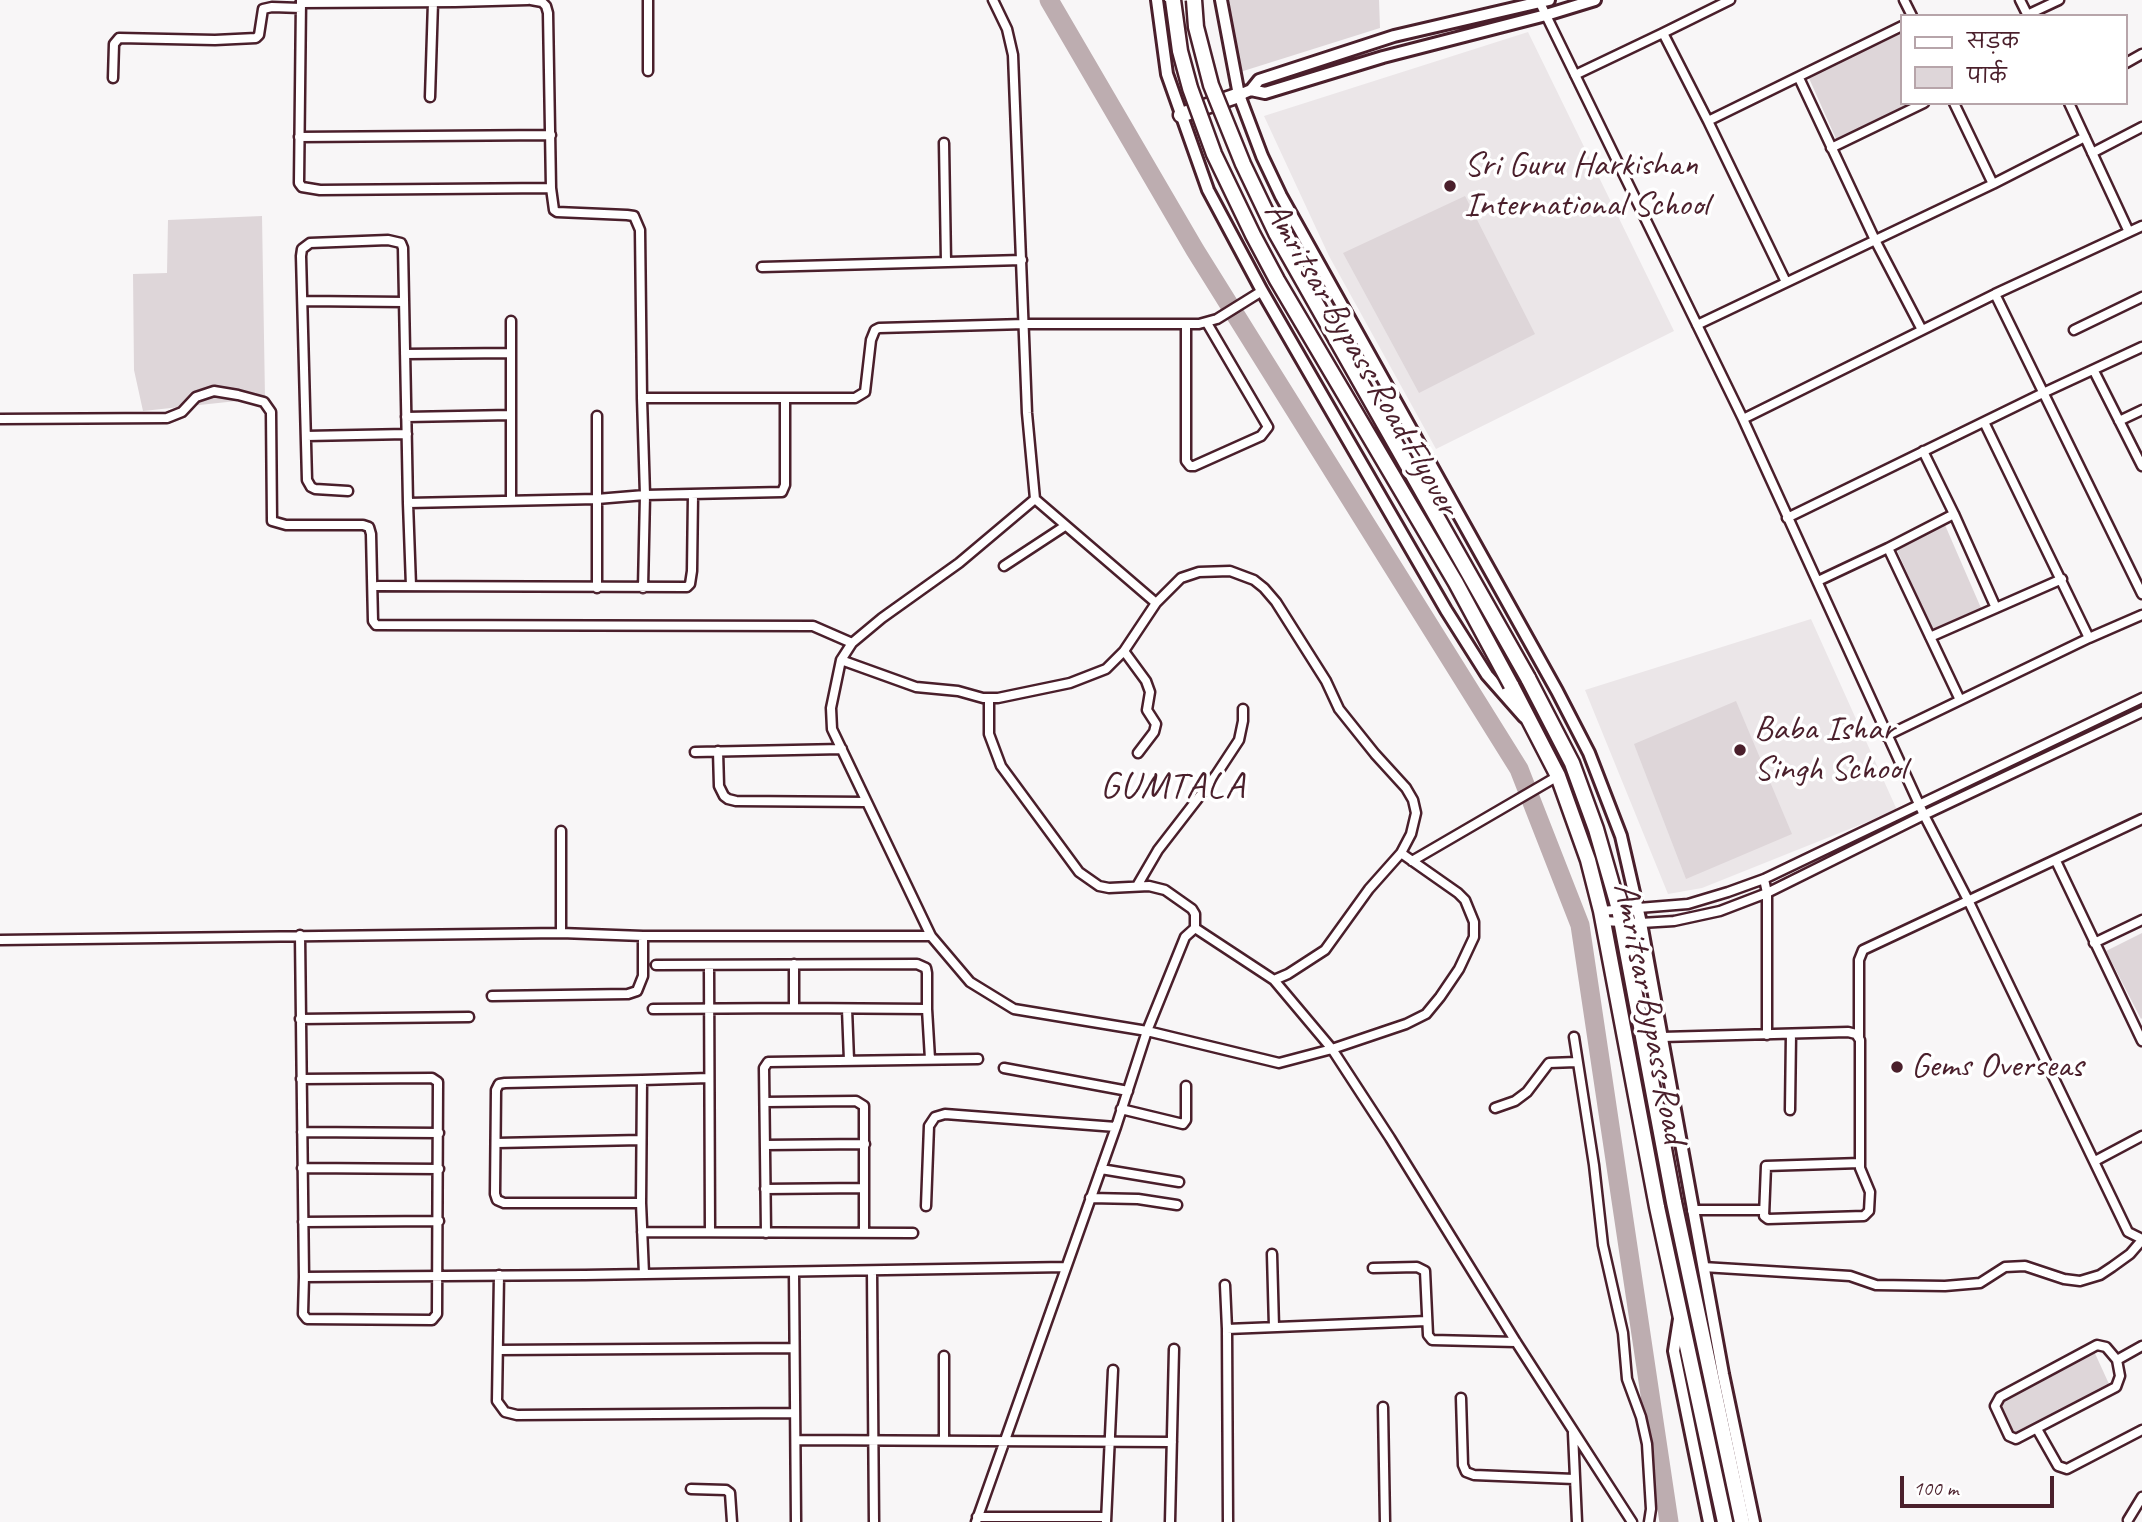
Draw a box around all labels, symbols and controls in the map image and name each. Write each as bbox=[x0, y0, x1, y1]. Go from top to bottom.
legend bbox=[1900, 14, 2128, 105]
text: सड़क bbox=[1967, 28, 2019, 54]
text: पार्क bbox=[1967, 63, 2007, 89]
place label: Sri Guru Harkishan International School bbox=[1464, 145, 1709, 227]
marker: Sri Guru Harkishan International School bbox=[1442, 178, 1458, 194]
street label: Amritsar Bypass Road Flyover bbox=[1254, 195, 1468, 523]
place label: Baba Ishar Singh School bbox=[1754, 709, 1906, 791]
marker: Baba Ishar Singh School bbox=[1732, 742, 1748, 758]
district label: GUMTALA bbox=[1100, 764, 1246, 810]
street label: Amritsar Bypass Road bbox=[1603, 879, 1695, 1147]
place label: Gems Overseas bbox=[1911, 1046, 2083, 1088]
marker: Gems Overseas bbox=[1889, 1059, 1905, 1075]
scale bar bbox=[1904, 1462, 2058, 1506]
text: 100 m bbox=[1913, 1475, 1958, 1501]

